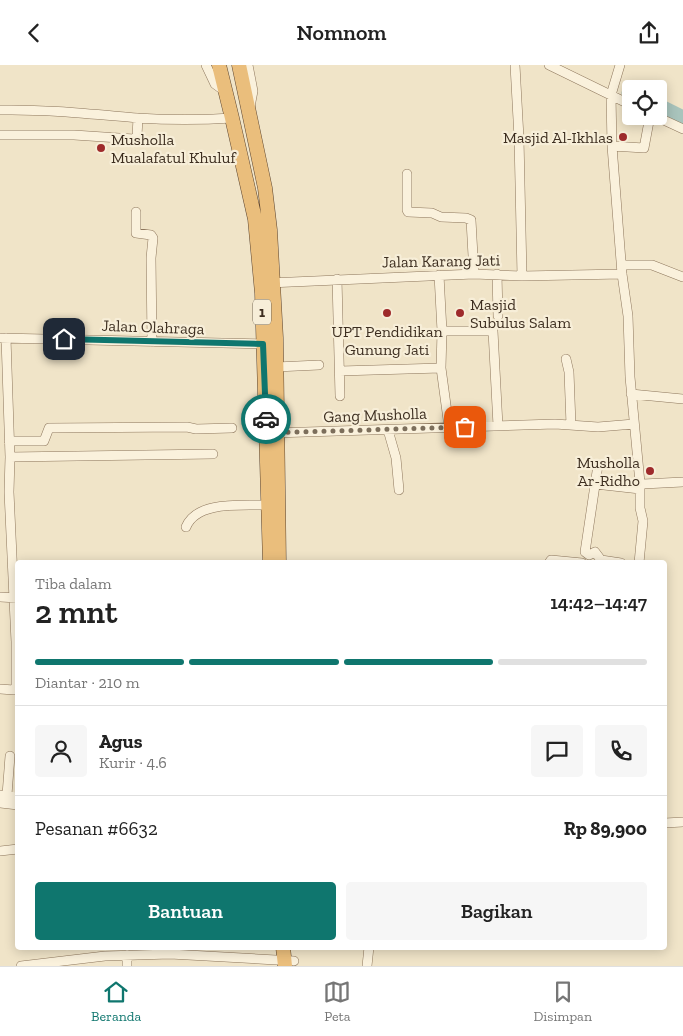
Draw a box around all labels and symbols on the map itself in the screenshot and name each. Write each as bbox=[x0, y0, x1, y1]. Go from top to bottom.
place label: Masjid Al-Ikhlas bbox=[503, 128, 613, 147]
place label: Musholla Mualafatul Khuluf bbox=[111, 130, 238, 167]
marker: Masjid Al-Ikhlas bbox=[617, 131, 629, 143]
marker: Musholla Mualafatul Khuluf bbox=[95, 142, 107, 154]
street label: Jalan Karang Jati bbox=[382, 250, 501, 272]
place label: Masjid Subulus Salam bbox=[470, 295, 571, 332]
road number: 1 bbox=[253, 299, 271, 325]
marker: UPT Pendidikan Gunung Jati bbox=[381, 307, 393, 319]
marker: Masjid Subulus Salam bbox=[454, 307, 466, 319]
street label: Jalan Olahraga bbox=[101, 316, 205, 338]
pin bbox=[43, 318, 85, 360]
place label: UPT Pendidikan Gunung Jati bbox=[331, 322, 443, 359]
courier bbox=[241, 394, 291, 444]
street label: Gang Musholla bbox=[323, 404, 427, 426]
pin bbox=[444, 406, 486, 448]
place label: Musholla Ar-Ridho bbox=[577, 453, 640, 490]
marker: Musholla Ar-Ridho bbox=[644, 465, 656, 477]

